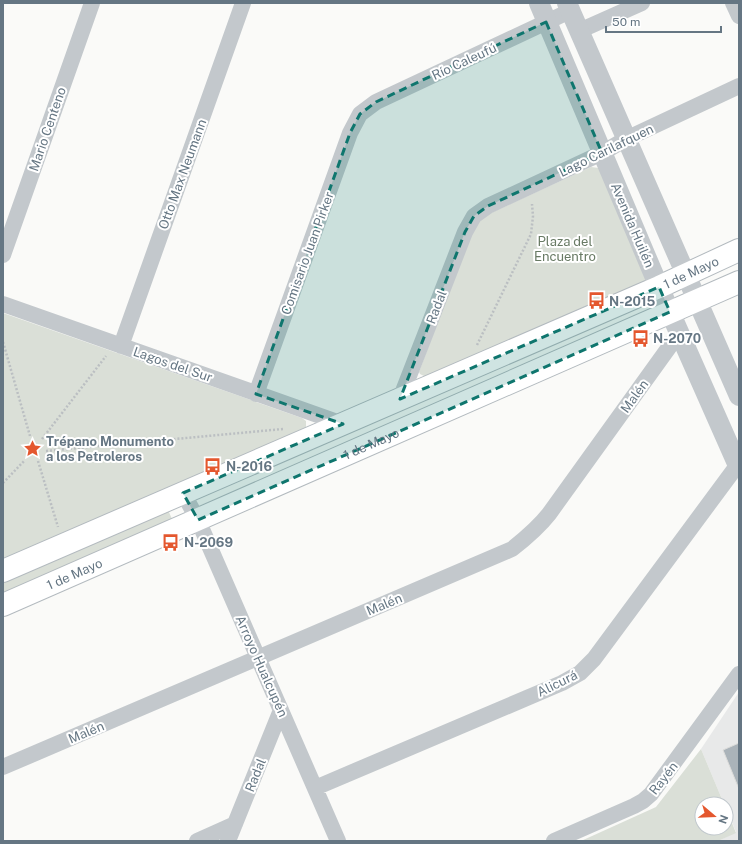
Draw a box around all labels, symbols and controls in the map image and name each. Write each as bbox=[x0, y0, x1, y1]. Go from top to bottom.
scale bar bbox=[606, 8, 721, 34]
text: 50 m bbox=[612, 15, 640, 29]
street label: Río Caleufú bbox=[430, 40, 499, 83]
street label: Mario Centeno bbox=[26, 85, 69, 173]
street label: Otto Max Neumann bbox=[156, 117, 209, 231]
street label: Lago Carilafquen bbox=[557, 121, 656, 180]
street label: Avenida Huilén bbox=[608, 181, 657, 270]
street label: Comisario Juan Pirker bbox=[278, 190, 337, 317]
park label: Plaza del Encuentro bbox=[534, 234, 596, 264]
street label: 1 de Mayo bbox=[661, 253, 721, 292]
street label: Radal bbox=[423, 288, 450, 326]
bus stop icon: N-2015 bbox=[586, 291, 606, 311]
place label: N-2015 bbox=[609, 294, 655, 309]
bus stop icon: N-2070 bbox=[630, 328, 650, 348]
place label: N-2070 bbox=[653, 331, 701, 346]
street label: Lagos del Sur bbox=[131, 344, 214, 385]
street label: Malén bbox=[617, 377, 651, 416]
street label: 1 de Mayo bbox=[341, 425, 401, 463]
place label: Trépano Monumento a los Petroleros bbox=[46, 434, 174, 464]
place icon: Trépano Monumento a los Petroleros bbox=[23, 438, 43, 458]
bus stop icon: N-2016 bbox=[203, 456, 223, 476]
place label: N-2016 bbox=[226, 459, 272, 474]
bus stop icon: N-2069 bbox=[161, 532, 181, 552]
place label: N-2069 bbox=[184, 535, 233, 550]
street label: 1 de Mayo bbox=[45, 555, 105, 593]
street label: Malén bbox=[364, 590, 404, 619]
street label: Arroyo Hualcupén bbox=[232, 613, 291, 719]
street label: Alicurá bbox=[535, 667, 580, 700]
street label: Malén bbox=[66, 718, 106, 747]
street label: Radal bbox=[242, 756, 269, 794]
street label: Rayén bbox=[646, 759, 681, 798]
north arrow bbox=[694, 796, 734, 836]
text: N bbox=[716, 813, 731, 825]

